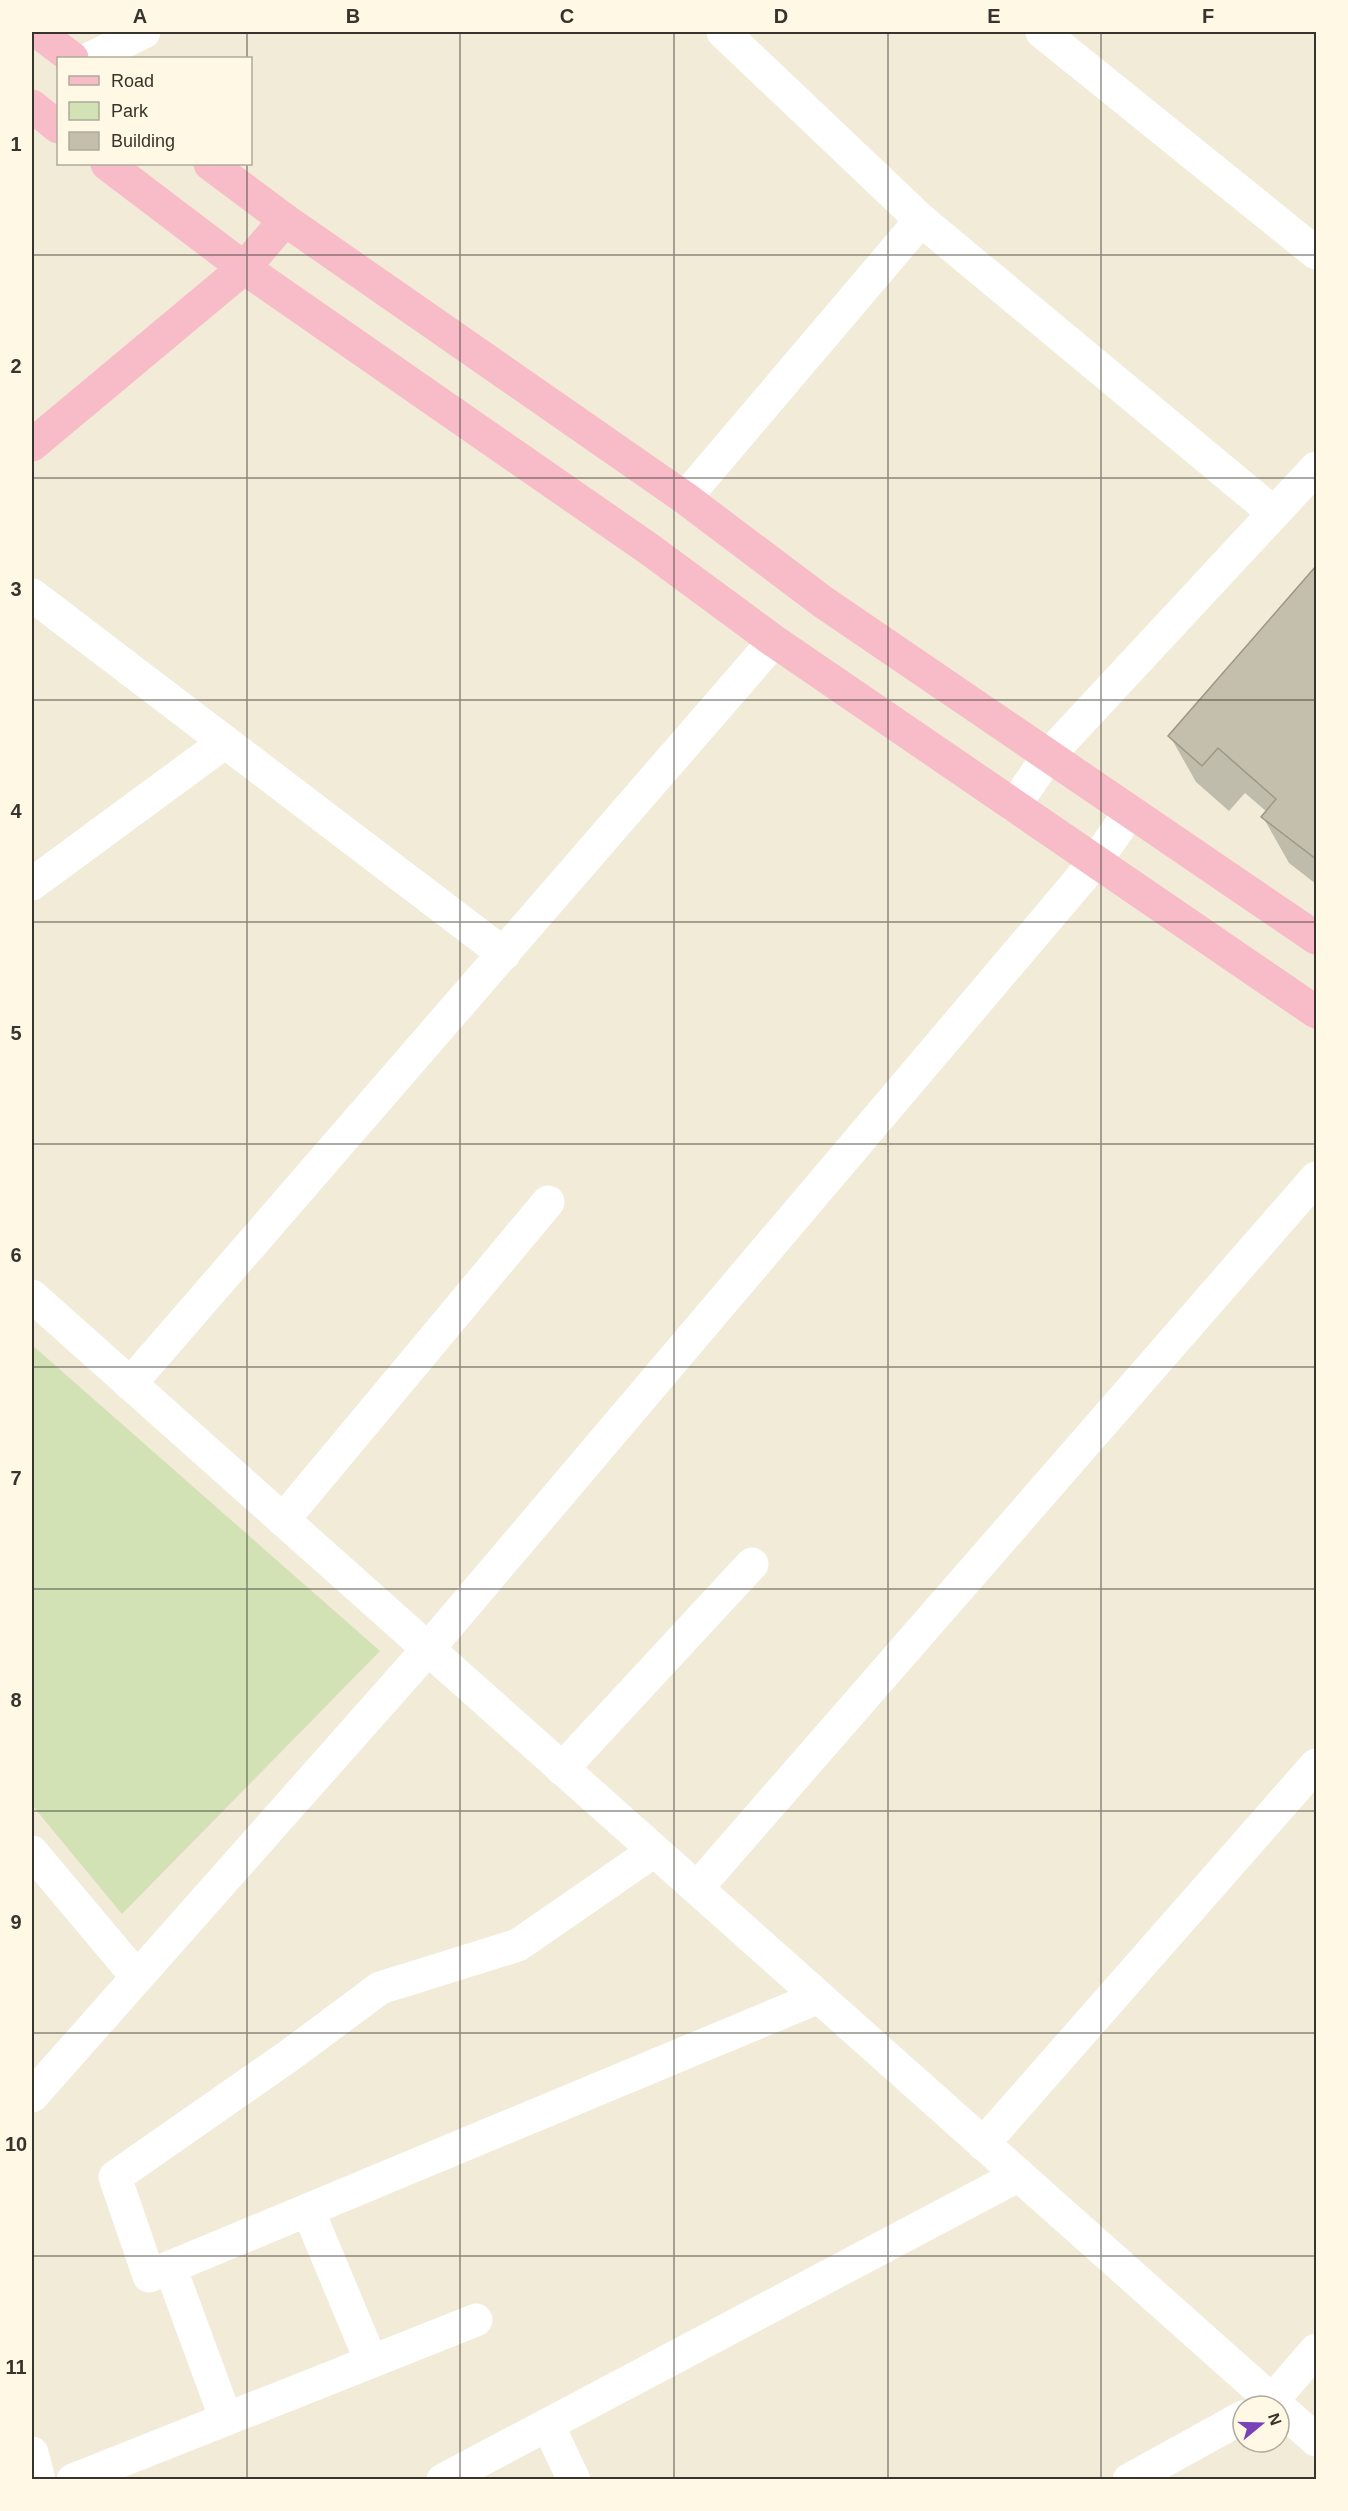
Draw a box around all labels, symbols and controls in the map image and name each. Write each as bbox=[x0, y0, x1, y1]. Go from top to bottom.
text: A bbox=[133, 5, 147, 27]
text: B bbox=[346, 5, 360, 27]
text: C bbox=[560, 5, 574, 27]
text: D bbox=[774, 5, 788, 27]
text: E bbox=[987, 5, 1001, 27]
text: F bbox=[1202, 5, 1214, 27]
legend bbox=[57, 57, 252, 165]
text: Road bbox=[111, 71, 154, 91]
text: Park bbox=[111, 101, 149, 121]
text: Building bbox=[111, 131, 175, 151]
text: 1 bbox=[10, 133, 22, 155]
text: 2 bbox=[10, 355, 22, 377]
text: 3 bbox=[10, 578, 22, 600]
text: 4 bbox=[10, 800, 22, 822]
text: 5 bbox=[10, 1022, 22, 1044]
text: 6 bbox=[10, 1244, 22, 1266]
text: 7 bbox=[10, 1467, 22, 1489]
text: 8 bbox=[10, 1689, 22, 1711]
text: 9 bbox=[10, 1911, 22, 1933]
text: 10 bbox=[5, 2133, 27, 2155]
text: 11 bbox=[5, 2356, 27, 2378]
north arrow bbox=[1231, 2394, 1291, 2454]
text: N bbox=[1265, 2411, 1285, 2428]

